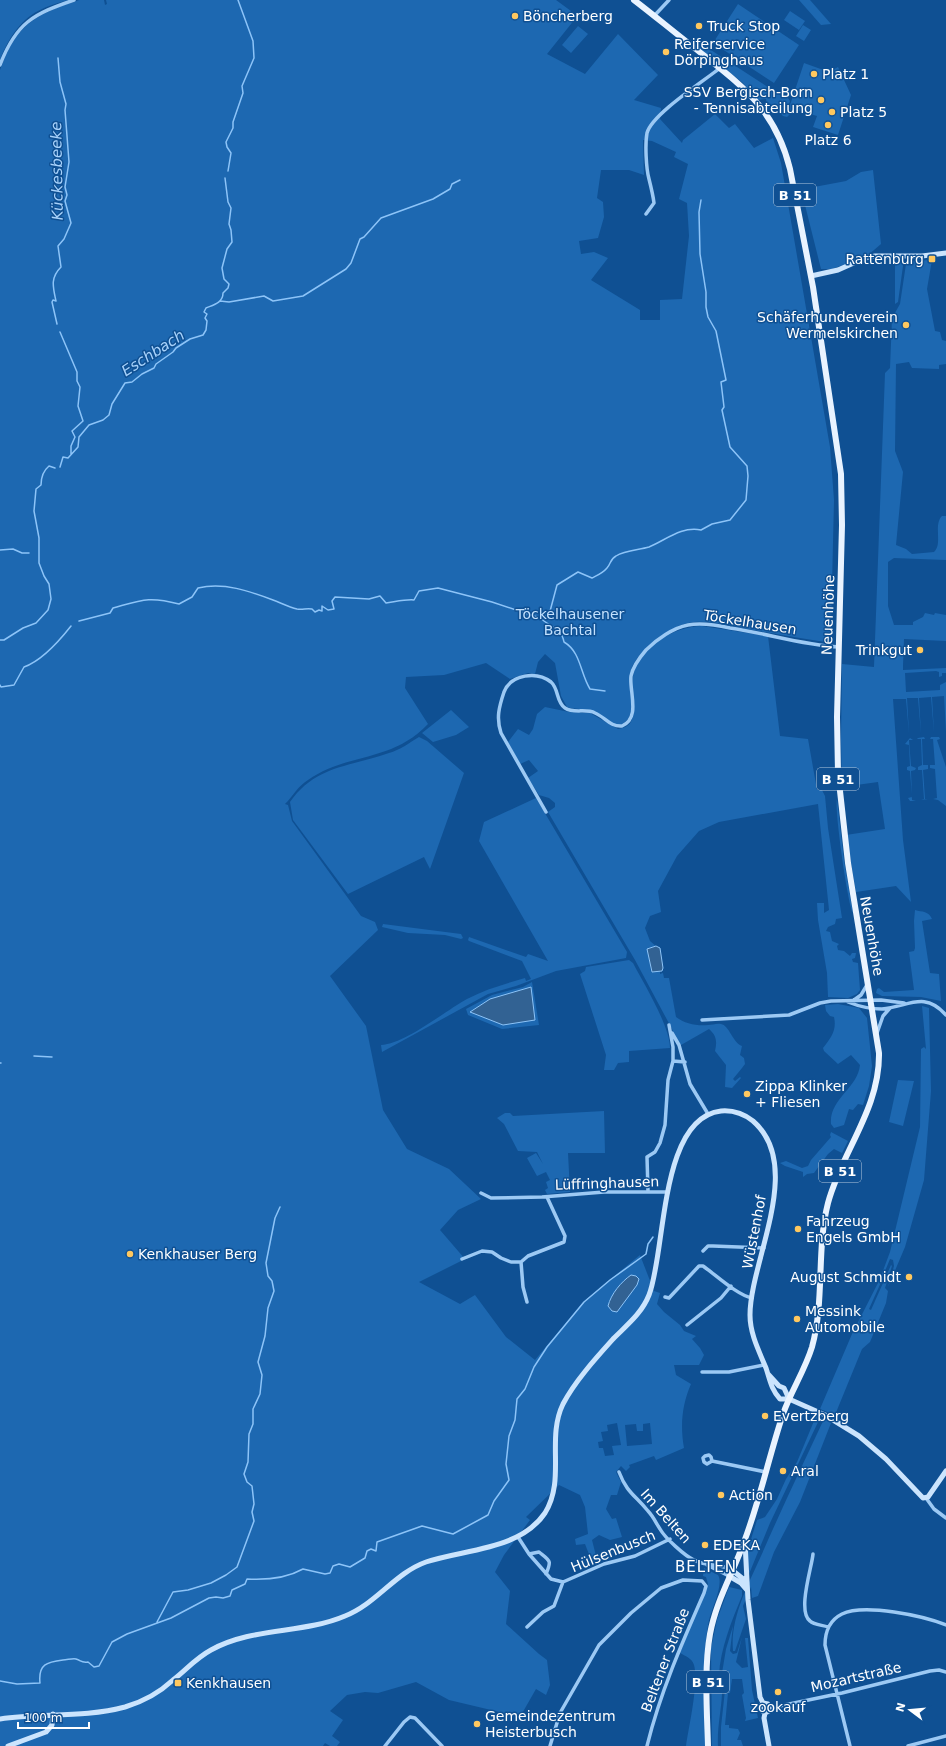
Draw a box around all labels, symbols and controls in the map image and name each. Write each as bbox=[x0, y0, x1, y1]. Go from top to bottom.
place label: Böncherberg bbox=[523, 8, 613, 24]
marker: Böncherberg bbox=[510, 11, 520, 21]
place label: Truck Stop bbox=[706, 18, 780, 34]
marker: Truck Stop bbox=[694, 21, 704, 31]
place label: Reiferservice Dörpinghaus bbox=[674, 36, 765, 68]
marker: Reiferservice Dörpinghaus bbox=[661, 47, 671, 57]
place label: Platz 1 bbox=[822, 66, 869, 82]
marker: Platz 1 bbox=[809, 69, 819, 79]
place label: SSV Bergisch-Born - Tennisabteilung bbox=[684, 84, 813, 116]
marker: SSV Bergisch-Born - Tennisabteilung bbox=[816, 95, 826, 105]
place label: Platz 5 bbox=[840, 104, 887, 120]
marker: Platz 5 bbox=[827, 107, 837, 117]
marker: Platz 6 bbox=[823, 120, 833, 130]
water label: Kückesbeeke bbox=[47, 121, 67, 221]
place label: Platz 6 bbox=[804, 132, 852, 148]
road number: B 51 bbox=[774, 184, 816, 206]
place label: Rattenburg bbox=[845, 251, 924, 267]
marker: Rattenburg bbox=[927, 254, 937, 264]
place label: Schäferhundeverein Wermelskirchen bbox=[757, 309, 898, 341]
marker: Schäferhundeverein Wermelskirchen bbox=[901, 320, 911, 330]
water label: Eschbach bbox=[118, 326, 188, 380]
street label: Neuenhöhe bbox=[819, 575, 837, 655]
park label: Töckelhausener Bachtal bbox=[515, 606, 625, 638]
street label: Töckelhausen bbox=[701, 607, 798, 637]
place label: Trinkgut bbox=[855, 642, 913, 658]
marker: Trinkgut bbox=[915, 645, 925, 655]
road number: B 51 bbox=[817, 768, 859, 790]
street label: Neuenhöhe bbox=[857, 895, 887, 977]
place label: Zippa Klinker + Fliesen bbox=[755, 1078, 847, 1110]
marker: Zippa Klinker + Fliesen bbox=[742, 1089, 752, 1099]
road number: B 51 bbox=[819, 1160, 861, 1182]
street label: Lüffringhausen bbox=[554, 1173, 660, 1193]
street label: Wüstenhof bbox=[739, 1193, 769, 1270]
place label: Fahrzeug Engels GmbH bbox=[806, 1213, 901, 1245]
marker: Fahrzeug Engels GmbH bbox=[793, 1224, 803, 1234]
place label: Kenkhauser Berg bbox=[138, 1246, 257, 1262]
marker: Kenkhauser Berg bbox=[125, 1249, 135, 1259]
place label: August Schmidt bbox=[790, 1269, 902, 1285]
marker: August Schmidt bbox=[904, 1272, 914, 1282]
place label: Messink Automobile bbox=[805, 1303, 885, 1335]
marker: Messink Automobile bbox=[792, 1314, 802, 1324]
place label: Evertzberg bbox=[773, 1408, 849, 1424]
marker: Evertzberg bbox=[760, 1411, 770, 1421]
place label: Aral bbox=[791, 1463, 819, 1479]
marker: Aral bbox=[778, 1466, 788, 1476]
street label: Im Belten bbox=[638, 1486, 694, 1546]
place label: Action bbox=[729, 1487, 773, 1503]
marker: Action bbox=[716, 1490, 726, 1500]
street label: Hülsenbusch bbox=[568, 1527, 658, 1575]
place label: EDEKA bbox=[713, 1537, 760, 1553]
marker: EDEKA bbox=[700, 1540, 710, 1550]
district label: BELTEN bbox=[675, 1558, 737, 1576]
street label: Beltener Straße bbox=[638, 1606, 692, 1714]
street label: Mozartstraße bbox=[809, 1659, 903, 1695]
road number: B 51 bbox=[687, 1671, 729, 1693]
place label: Kenkhausen bbox=[186, 1675, 271, 1691]
marker: Kenkhausen bbox=[173, 1678, 183, 1688]
marker: zookauf bbox=[773, 1687, 783, 1697]
north arrow bbox=[890, 1690, 930, 1730]
place label: zookauf bbox=[751, 1699, 806, 1715]
text: N bbox=[893, 1701, 908, 1714]
scale bar bbox=[18, 1704, 89, 1730]
place label: Gemeindezentrum Heisterbusch bbox=[485, 1708, 616, 1740]
text: 100 m bbox=[24, 1711, 62, 1725]
marker: Gemeindezentrum Heisterbusch bbox=[472, 1719, 482, 1729]

